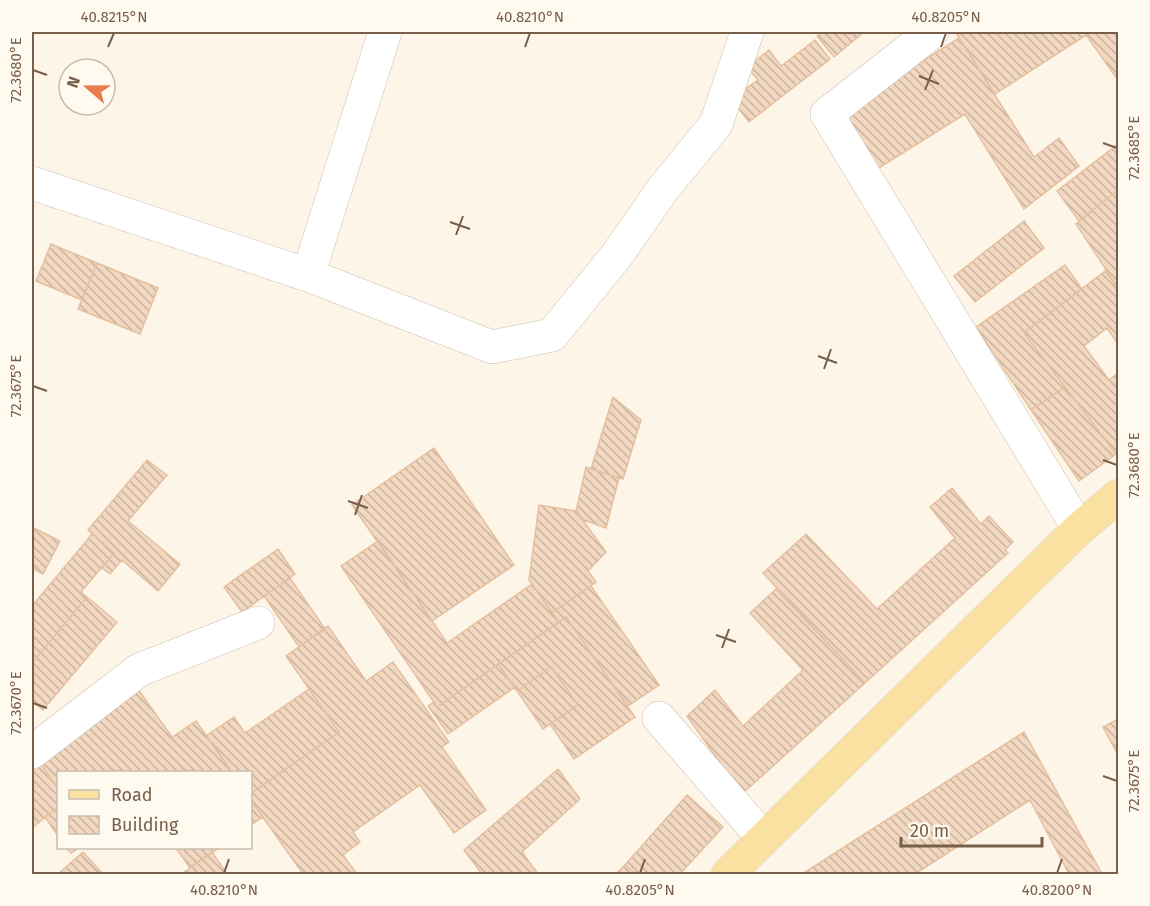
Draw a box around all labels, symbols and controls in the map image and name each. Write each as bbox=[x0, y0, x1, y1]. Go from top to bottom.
text: 40.8215°N bbox=[80, 8, 148, 26]
text: 40.8210°N bbox=[496, 8, 564, 26]
text: 40.8205°N bbox=[911, 8, 981, 26]
text: 72.3680°E bbox=[7, 37, 25, 103]
north arrow bbox=[57, 57, 117, 117]
text: N bbox=[63, 74, 84, 90]
text: 72.3685°E bbox=[1125, 116, 1143, 180]
text: 72.3675°E bbox=[7, 355, 25, 417]
text: 72.3680°E bbox=[1125, 432, 1143, 498]
text: 72.3670°E bbox=[7, 671, 25, 735]
text: 72.3675°E bbox=[1125, 750, 1143, 812]
legend bbox=[57, 771, 252, 849]
text: Road bbox=[111, 784, 153, 806]
scale bar bbox=[901, 810, 1042, 848]
text: Building bbox=[111, 814, 179, 836]
text: 20 m bbox=[910, 820, 949, 842]
text: 40.8210°N bbox=[190, 881, 258, 899]
text: 40.8205°N bbox=[605, 881, 675, 899]
text: 40.8200°N bbox=[1022, 881, 1092, 899]

